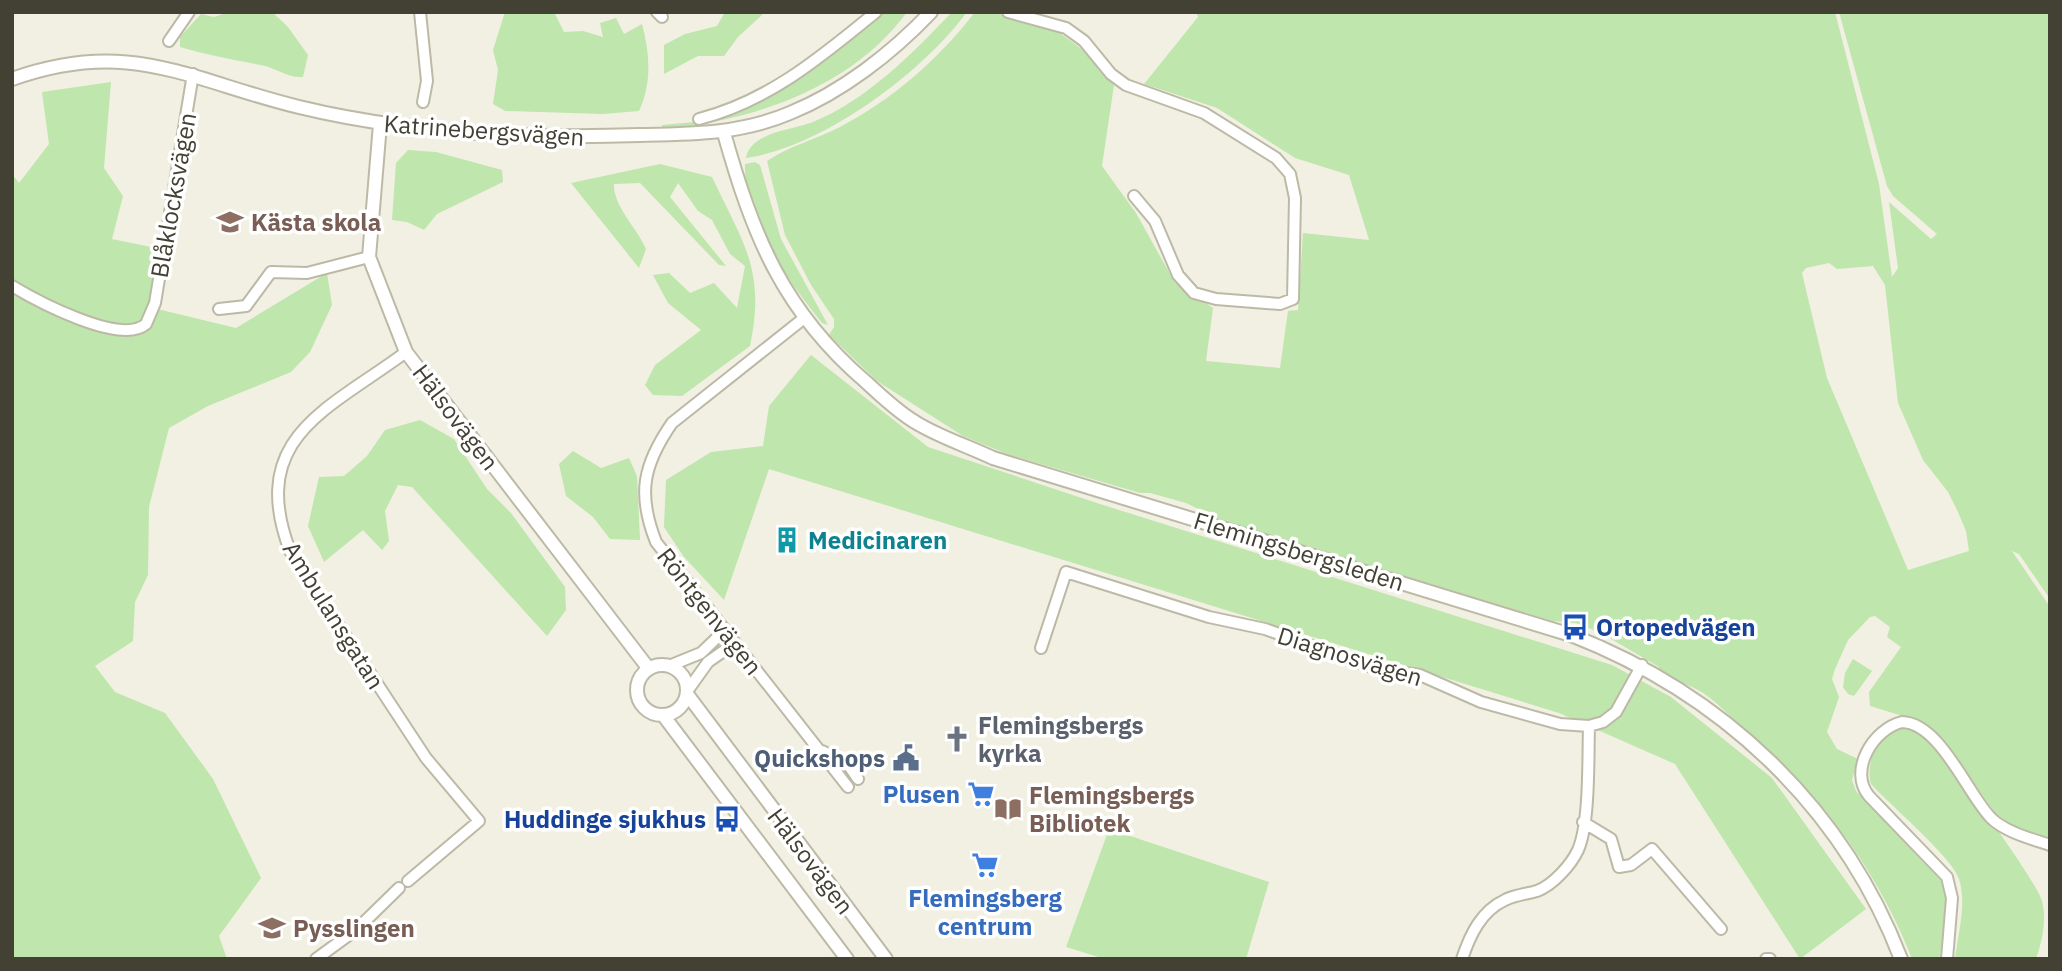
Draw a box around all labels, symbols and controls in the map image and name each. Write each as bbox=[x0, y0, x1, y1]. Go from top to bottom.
street label: Katrinebergsvägen bbox=[383, 107, 585, 153]
street label: Blåklocksvägen bbox=[143, 110, 203, 280]
place label: Kästa skola bbox=[251, 206, 381, 238]
school or university icon: Kästa skola bbox=[215, 207, 245, 237]
street label: Hälsovägen bbox=[406, 357, 506, 477]
street label: Flemingsbergsleden bbox=[1190, 504, 1408, 598]
place label: Medicinaren bbox=[808, 524, 947, 556]
building icon: Medicinaren bbox=[772, 525, 802, 555]
street label: Ambulansgatan bbox=[276, 535, 392, 695]
street label: Röntgenvägen bbox=[650, 541, 770, 681]
place label: Ortopedvägen bbox=[1596, 611, 1755, 643]
bus stop icon: Ortopedvägen bbox=[1560, 612, 1590, 642]
street label: Diagnosvägen bbox=[1274, 619, 1426, 693]
place label: Flemingsbergs kyrka bbox=[978, 709, 1144, 769]
church icon: Flemingsbergs kyrka bbox=[942, 724, 972, 754]
place label: Quickshops bbox=[754, 742, 885, 774]
public building icon: Quickshops bbox=[891, 743, 921, 773]
place label: Plusen bbox=[883, 778, 960, 810]
supermarket icon: Plusen bbox=[966, 779, 996, 809]
place label: Flemingsbergs Bibliotek bbox=[1029, 779, 1195, 839]
library icon: Flemingsbergs Bibliotek bbox=[993, 794, 1023, 824]
street label: Hälsovägen bbox=[761, 801, 861, 921]
place label: Huddinge sjukhus bbox=[504, 803, 706, 835]
bus stop icon: Huddinge sjukhus bbox=[712, 804, 742, 834]
supermarket icon: Flemingsberg centrum bbox=[970, 850, 1000, 880]
place label: Flemingsberg centrum bbox=[908, 882, 1062, 942]
place label: Pysslingen bbox=[293, 912, 415, 944]
school or university icon: Pysslingen bbox=[257, 913, 287, 943]

